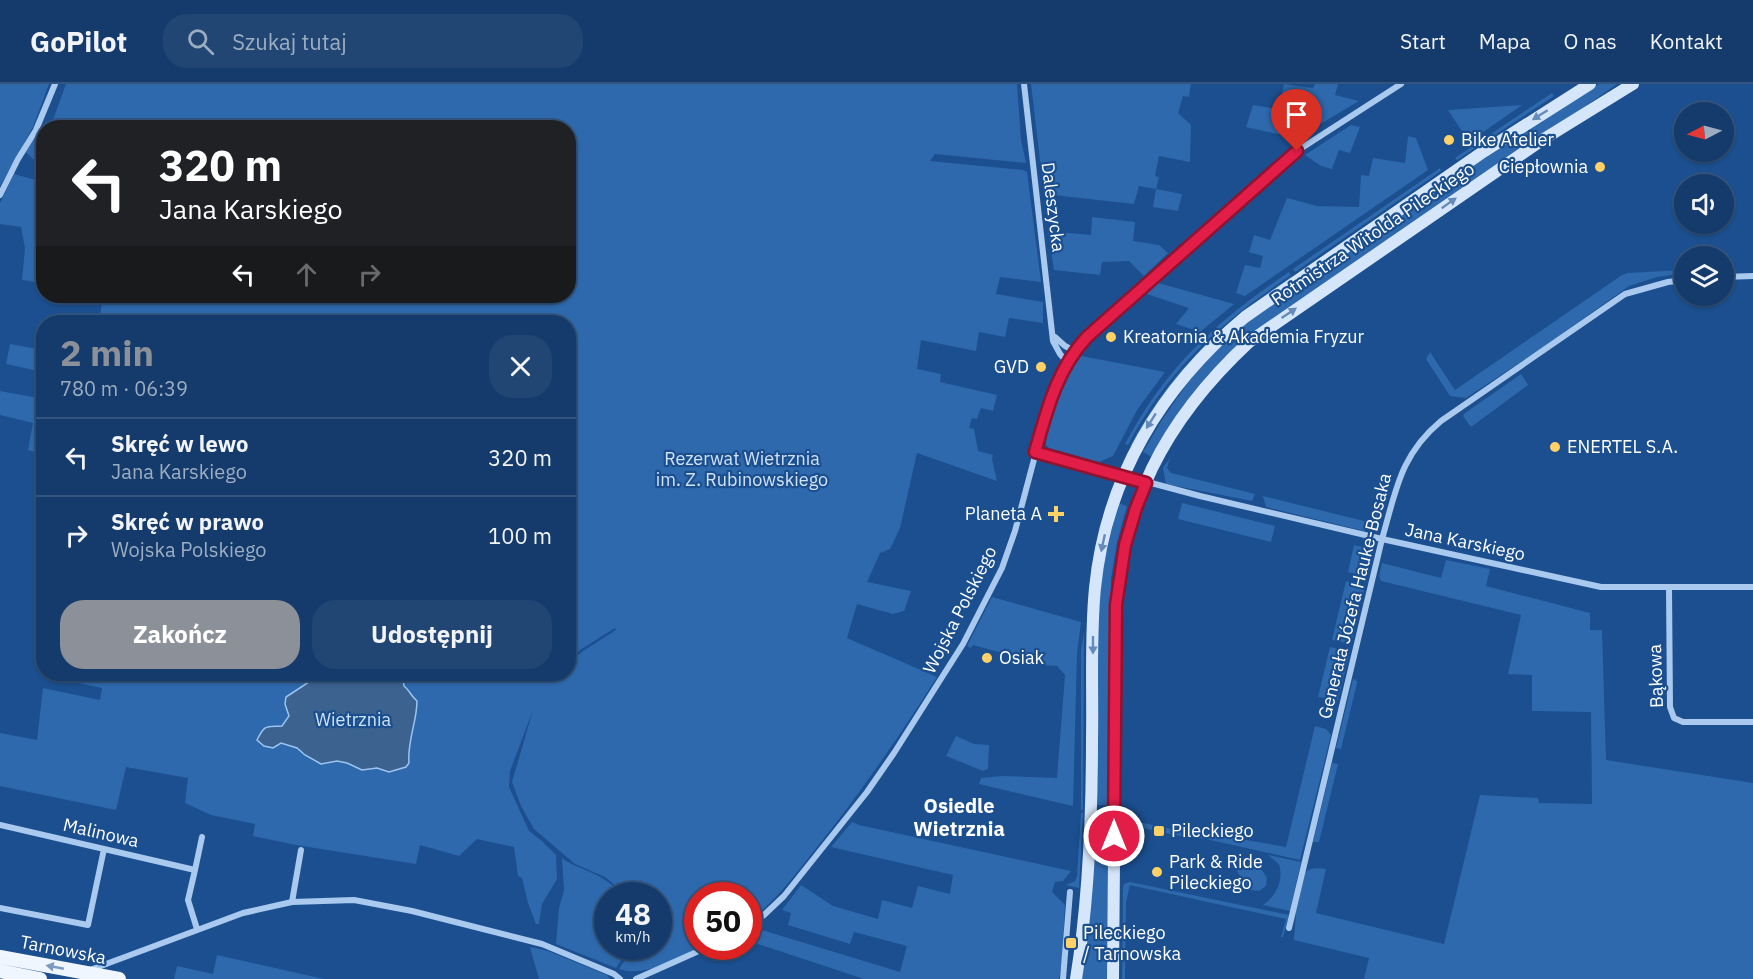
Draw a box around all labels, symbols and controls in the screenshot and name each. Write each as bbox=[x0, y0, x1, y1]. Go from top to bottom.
search box bbox=[163, 14, 583, 68]
text: GoPilot bbox=[30, 23, 127, 60]
icon: search bbox=[184, 25, 217, 58]
text: Szukaj tutaj bbox=[232, 27, 347, 56]
text: Start bbox=[1400, 27, 1446, 55]
text: Mapa bbox=[1479, 27, 1531, 55]
text: O nas bbox=[1564, 27, 1617, 55]
text: Kontakt bbox=[1650, 27, 1723, 55]
pin bbox=[1271, 89, 1322, 151]
icon: arrive bbox=[1280, 98, 1313, 131]
north arrow bbox=[1674, 102, 1734, 162]
map controls bbox=[1674, 102, 1734, 306]
one-way arrow bbox=[1532, 109, 1548, 120]
place label: Bike Atelier bbox=[1461, 128, 1554, 151]
marker: Bike Atelier bbox=[1442, 133, 1456, 147]
text: 320 m bbox=[159, 138, 282, 193]
icon: left bbox=[60, 144, 138, 222]
place label: Ciepłownia bbox=[1499, 155, 1588, 178]
street label: Rotmistrza Witolda Pileckiego bbox=[1267, 157, 1479, 310]
marker: Ciepłownia bbox=[1593, 160, 1607, 174]
street label: Daleszycka bbox=[1037, 161, 1070, 254]
button: sound bbox=[1674, 174, 1734, 234]
text: Jana Karskiego bbox=[159, 191, 343, 226]
one-way arrow bbox=[1441, 197, 1457, 209]
button: layers bbox=[1674, 246, 1734, 306]
icon: left bbox=[227, 258, 260, 291]
icon: ahead bbox=[290, 258, 323, 291]
icon: right bbox=[353, 258, 386, 291]
one-way arrow bbox=[1280, 308, 1297, 319]
place label: Kreatornia & Akademia Fryzur bbox=[1123, 325, 1364, 348]
text: 2 min bbox=[60, 329, 154, 376]
marker: Kreatornia & Akademia Fryzur bbox=[1104, 330, 1118, 344]
button: close bbox=[489, 335, 552, 398]
place label: GVD bbox=[994, 355, 1029, 378]
marker: GVD bbox=[1034, 360, 1048, 374]
text: 780 m · 06:39 bbox=[60, 375, 188, 402]
one-way arrow bbox=[1146, 413, 1157, 430]
text: Skręć w lewo bbox=[111, 429, 248, 458]
place label: ENERTEL S.A. bbox=[1567, 435, 1678, 458]
marker: ENERTEL S.A. bbox=[1548, 440, 1562, 454]
icon: left bbox=[60, 441, 93, 474]
text: 320 m bbox=[488, 443, 552, 472]
park label: Rezerwat Wietrznia im. Z. Rubinowskiego bbox=[656, 447, 828, 491]
text: Jana Karskiego bbox=[111, 458, 247, 485]
street label: Generała Józefa Hauke-Bosaka bbox=[1313, 470, 1396, 721]
place label: Planeta A bbox=[965, 502, 1042, 525]
marker: Planeta A bbox=[1047, 505, 1065, 523]
text: Skręć w prawo bbox=[111, 507, 264, 536]
street label: Jana Karskiego bbox=[1403, 518, 1527, 565]
icon: right bbox=[60, 519, 93, 552]
text: 100 m bbox=[488, 521, 552, 550]
one-way arrow bbox=[1097, 533, 1107, 552]
text: Wojska Polskiego bbox=[111, 536, 267, 563]
street label: Wojska Polskiego bbox=[918, 542, 1002, 677]
button: Zakończ bbox=[60, 600, 300, 669]
button: Udostępnij bbox=[312, 600, 552, 669]
one-way arrow bbox=[1088, 635, 1098, 654]
street label: Bąkowa bbox=[1643, 643, 1668, 708]
place label: Osiak bbox=[999, 646, 1045, 669]
marker: Osiak bbox=[980, 651, 994, 665]
park label: Wietrznia bbox=[315, 708, 391, 731]
district label: Osiedle Wietrznia bbox=[913, 792, 1005, 842]
position arrow bbox=[1082, 804, 1146, 868]
street label: Malinowa bbox=[61, 813, 142, 852]
place label: Pileckiego bbox=[1171, 819, 1254, 842]
marker: Pileckiego bbox=[1152, 824, 1166, 838]
place label: Park & Ride Pileckiego bbox=[1169, 850, 1263, 894]
marker: Park & Ride Pileckiego bbox=[1150, 865, 1164, 879]
speed limit sign: 50 bbox=[684, 882, 762, 960]
text: 48 bbox=[615, 894, 651, 933]
place label: Pileckiego / Tarnowska bbox=[1083, 921, 1182, 965]
text: km/h bbox=[615, 927, 651, 946]
street label: Tarnowska bbox=[18, 930, 108, 969]
marker: Pileckiego / Tarnowska bbox=[1064, 936, 1078, 950]
one-way arrow bbox=[45, 962, 64, 971]

